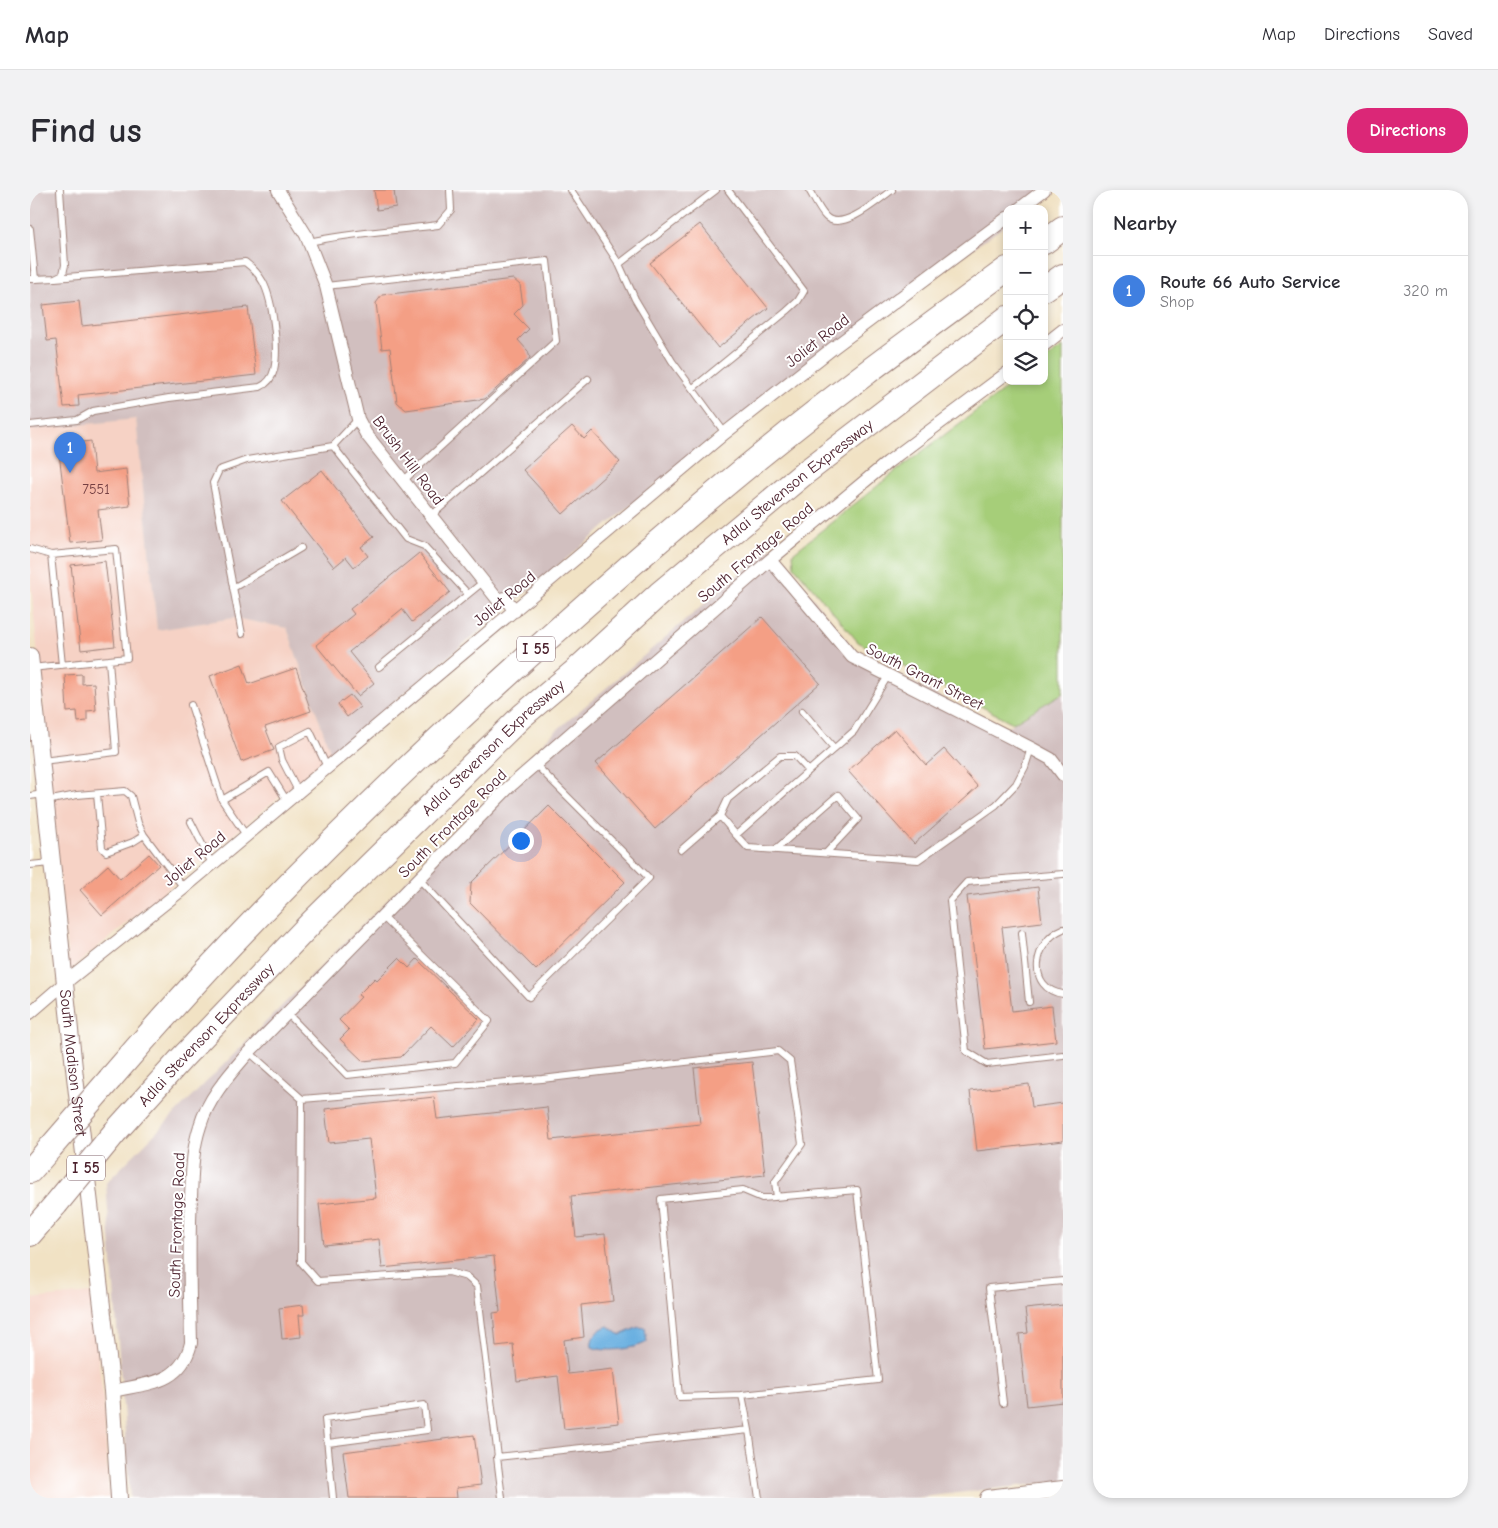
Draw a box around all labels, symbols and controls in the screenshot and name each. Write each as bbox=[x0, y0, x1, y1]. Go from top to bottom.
text: Map bbox=[25, 21, 69, 49]
text: Map bbox=[1262, 24, 1296, 45]
text: Directions bbox=[1324, 24, 1400, 45]
text: Saved bbox=[1428, 24, 1473, 45]
button: Directions bbox=[1347, 108, 1468, 153]
text: Find us bbox=[30, 110, 142, 151]
map controls bbox=[1003, 205, 1048, 385]
button: + bbox=[1003, 205, 1048, 250]
text: Nearby bbox=[1113, 211, 1177, 235]
button: − bbox=[1003, 250, 1048, 295]
text: Route 66 Auto Service bbox=[1160, 271, 1340, 293]
text: 1 bbox=[1126, 282, 1132, 300]
text: 320 m bbox=[1403, 282, 1448, 300]
text: Shop bbox=[1160, 293, 1194, 311]
button: locate bbox=[1003, 295, 1048, 340]
street label: Joliet Road bbox=[782, 310, 853, 371]
button: layers bbox=[1003, 340, 1048, 385]
street label: Brush Hill Road bbox=[369, 412, 448, 509]
street label: Adlai Stevenson Expressway bbox=[718, 415, 878, 549]
pin: 1 bbox=[54, 432, 86, 473]
house number: 7551 bbox=[82, 481, 110, 498]
street label: South Frontage Road bbox=[694, 499, 817, 606]
street label: Joliet Road bbox=[470, 568, 539, 630]
road number: I 55 bbox=[517, 636, 555, 662]
street label: South Grant Street bbox=[863, 640, 986, 714]
street label: Adlai Stevenson Expressway bbox=[418, 676, 569, 820]
street label: South Frontage Road bbox=[395, 766, 510, 881]
street label: Joliet Road bbox=[160, 828, 229, 890]
your location bbox=[508, 828, 534, 854]
street label: Adlai Stevenson Expressway bbox=[135, 959, 279, 1110]
street label: South Madison Street bbox=[56, 989, 90, 1137]
street label: South Frontage Road bbox=[165, 1152, 189, 1298]
road number: I 55 bbox=[67, 1156, 105, 1180]

